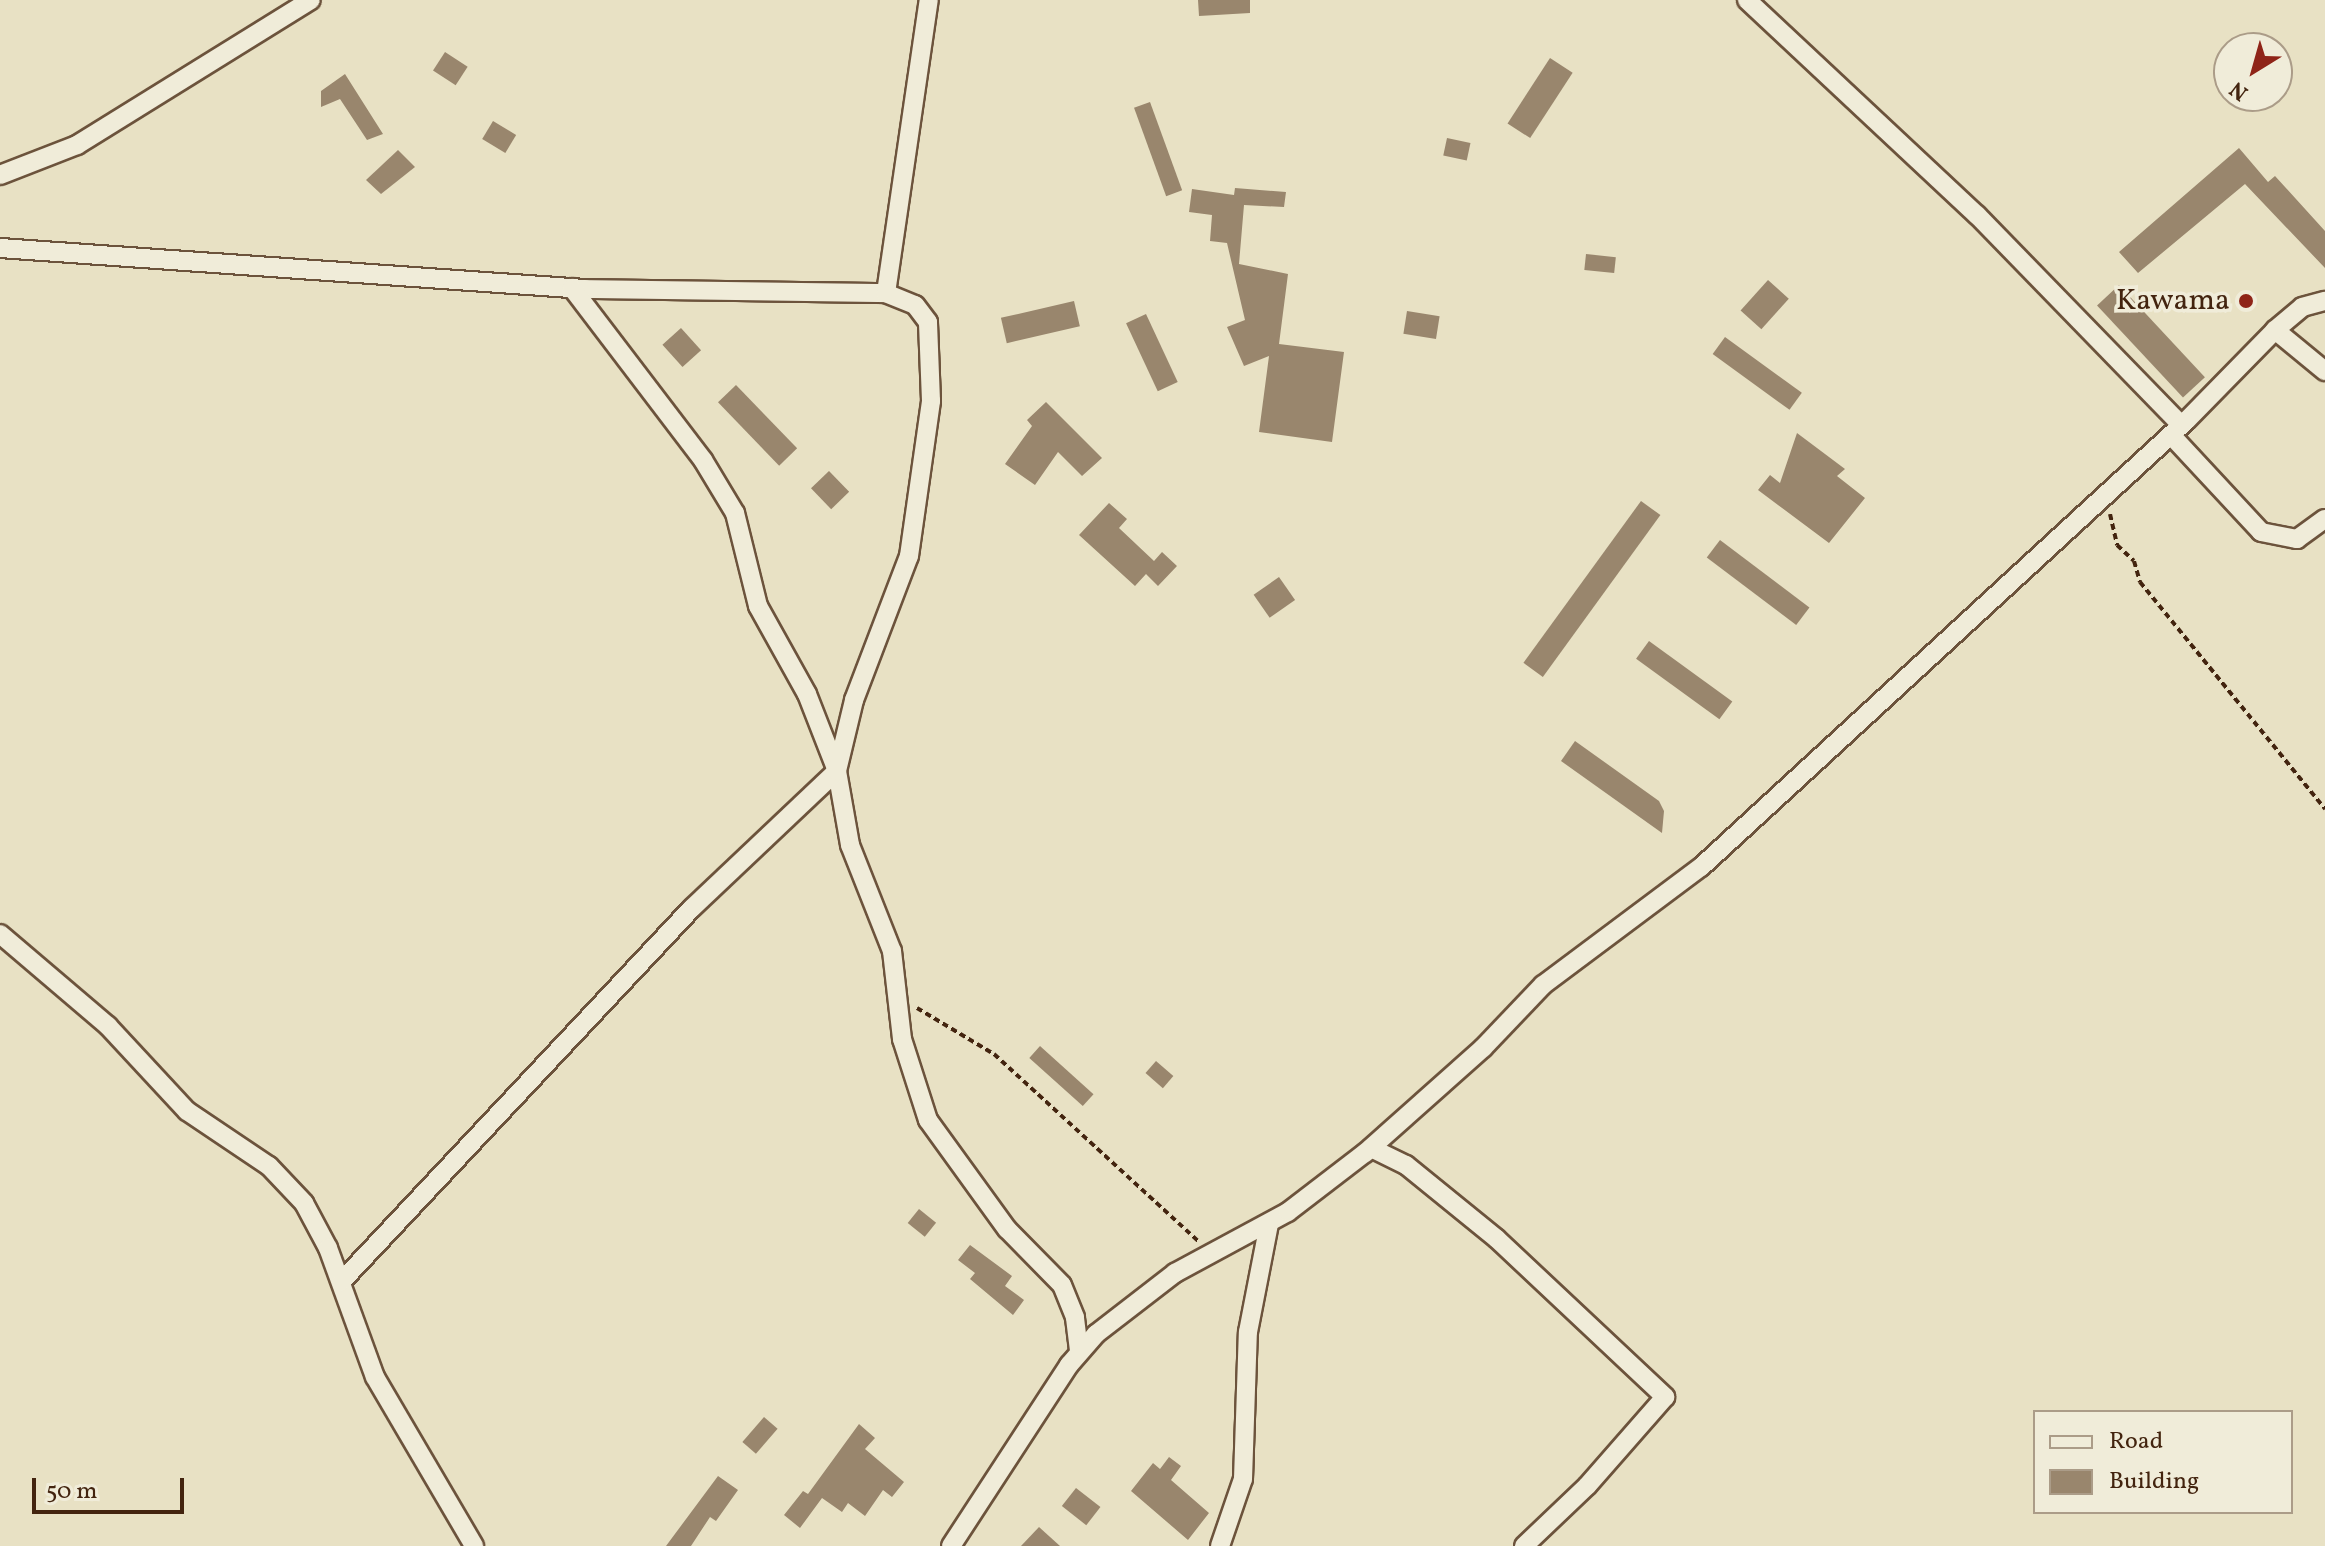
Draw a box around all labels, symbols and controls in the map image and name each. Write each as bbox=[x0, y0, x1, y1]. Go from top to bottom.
north arrow bbox=[2213, 32, 2293, 112]
text: N bbox=[2224, 73, 2255, 107]
place label: Kawama bbox=[2116, 283, 2230, 319]
marker: Kawama bbox=[2237, 292, 2255, 310]
legend bbox=[2033, 1410, 2293, 1514]
text: Road bbox=[2109, 1425, 2163, 1459]
scale bar bbox=[36, 1462, 188, 1512]
text: Building bbox=[2109, 1465, 2199, 1499]
text: 50 m bbox=[46, 1475, 98, 1509]

